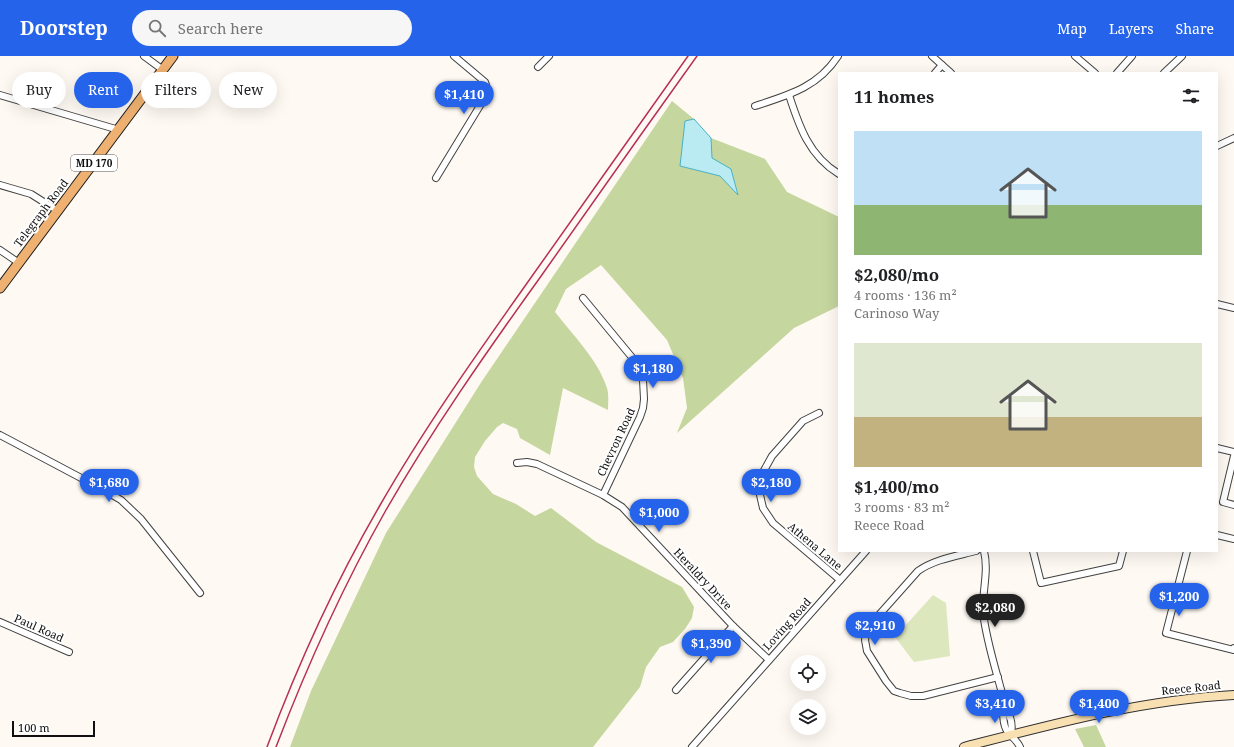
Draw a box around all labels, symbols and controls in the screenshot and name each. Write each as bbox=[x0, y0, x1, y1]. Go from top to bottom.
search box bbox=[132, 10, 412, 46]
text: Doorstep bbox=[20, 15, 108, 41]
icon: search bbox=[146, 17, 168, 39]
text: Search here bbox=[178, 18, 263, 38]
text: Map bbox=[1057, 19, 1087, 38]
text: Layers bbox=[1109, 19, 1154, 38]
text: Share bbox=[1176, 19, 1214, 38]
chip: Buy bbox=[12, 72, 66, 108]
chip: Rent bbox=[74, 72, 133, 108]
chip: Filters bbox=[141, 72, 211, 108]
chip: New bbox=[219, 72, 277, 108]
pin: $1,410 bbox=[431, 81, 497, 115]
text: $1,410 bbox=[444, 85, 484, 103]
text: 11 homes bbox=[854, 85, 934, 108]
icon: filters bbox=[1180, 85, 1202, 107]
road number: MD 170 bbox=[71, 155, 117, 171]
icon: home bbox=[992, 157, 1064, 229]
street label: Telegraph Road bbox=[10, 175, 71, 250]
text: $2,080/mo bbox=[854, 263, 939, 286]
text: 4 rooms · 136 m² bbox=[854, 286, 957, 304]
text: Carinoso Way bbox=[854, 304, 939, 322]
pin: $1,180 bbox=[620, 355, 686, 389]
text: $1,180 bbox=[633, 359, 673, 377]
icon: home bbox=[992, 369, 1064, 441]
street label: Chevron Road bbox=[593, 405, 638, 478]
pin: $1,680 bbox=[76, 469, 142, 503]
pin: $2,180 bbox=[738, 469, 804, 503]
text: $1,680 bbox=[89, 473, 129, 491]
text: $2,180 bbox=[751, 473, 791, 491]
text: $1,400/mo bbox=[854, 475, 939, 498]
text: 3 rooms · 83 m² bbox=[854, 498, 949, 516]
pin: $1,000 bbox=[626, 499, 692, 533]
text: $1,000 bbox=[639, 503, 679, 521]
text: Reece Road bbox=[854, 516, 925, 534]
street label: Athena Lane bbox=[785, 518, 846, 573]
street label: Heraldry Drive bbox=[671, 545, 736, 613]
pin: $1,200 bbox=[1146, 583, 1212, 617]
text: $1,200 bbox=[1159, 587, 1199, 605]
street label: Loving Road bbox=[759, 594, 814, 653]
pin: $2,080 bbox=[962, 594, 1028, 628]
text: $2,080 bbox=[975, 598, 1015, 616]
street label: Paul Road bbox=[12, 610, 67, 645]
pin: $2,910 bbox=[842, 612, 908, 646]
text: $2,910 bbox=[855, 616, 895, 634]
pin: $1,390 bbox=[678, 630, 744, 664]
text: $1,390 bbox=[691, 634, 731, 652]
map controls bbox=[790, 655, 826, 735]
button: locate bbox=[790, 655, 826, 691]
street label: Reece Road bbox=[1160, 677, 1222, 698]
pin: $3,410 bbox=[962, 690, 1028, 724]
pin: $1,400 bbox=[1066, 690, 1132, 724]
text: $3,410 bbox=[975, 694, 1015, 712]
text: $1,400 bbox=[1079, 694, 1119, 712]
button: layers bbox=[790, 699, 826, 735]
scale bar bbox=[12, 719, 95, 738]
text: 100 m bbox=[18, 720, 50, 735]

